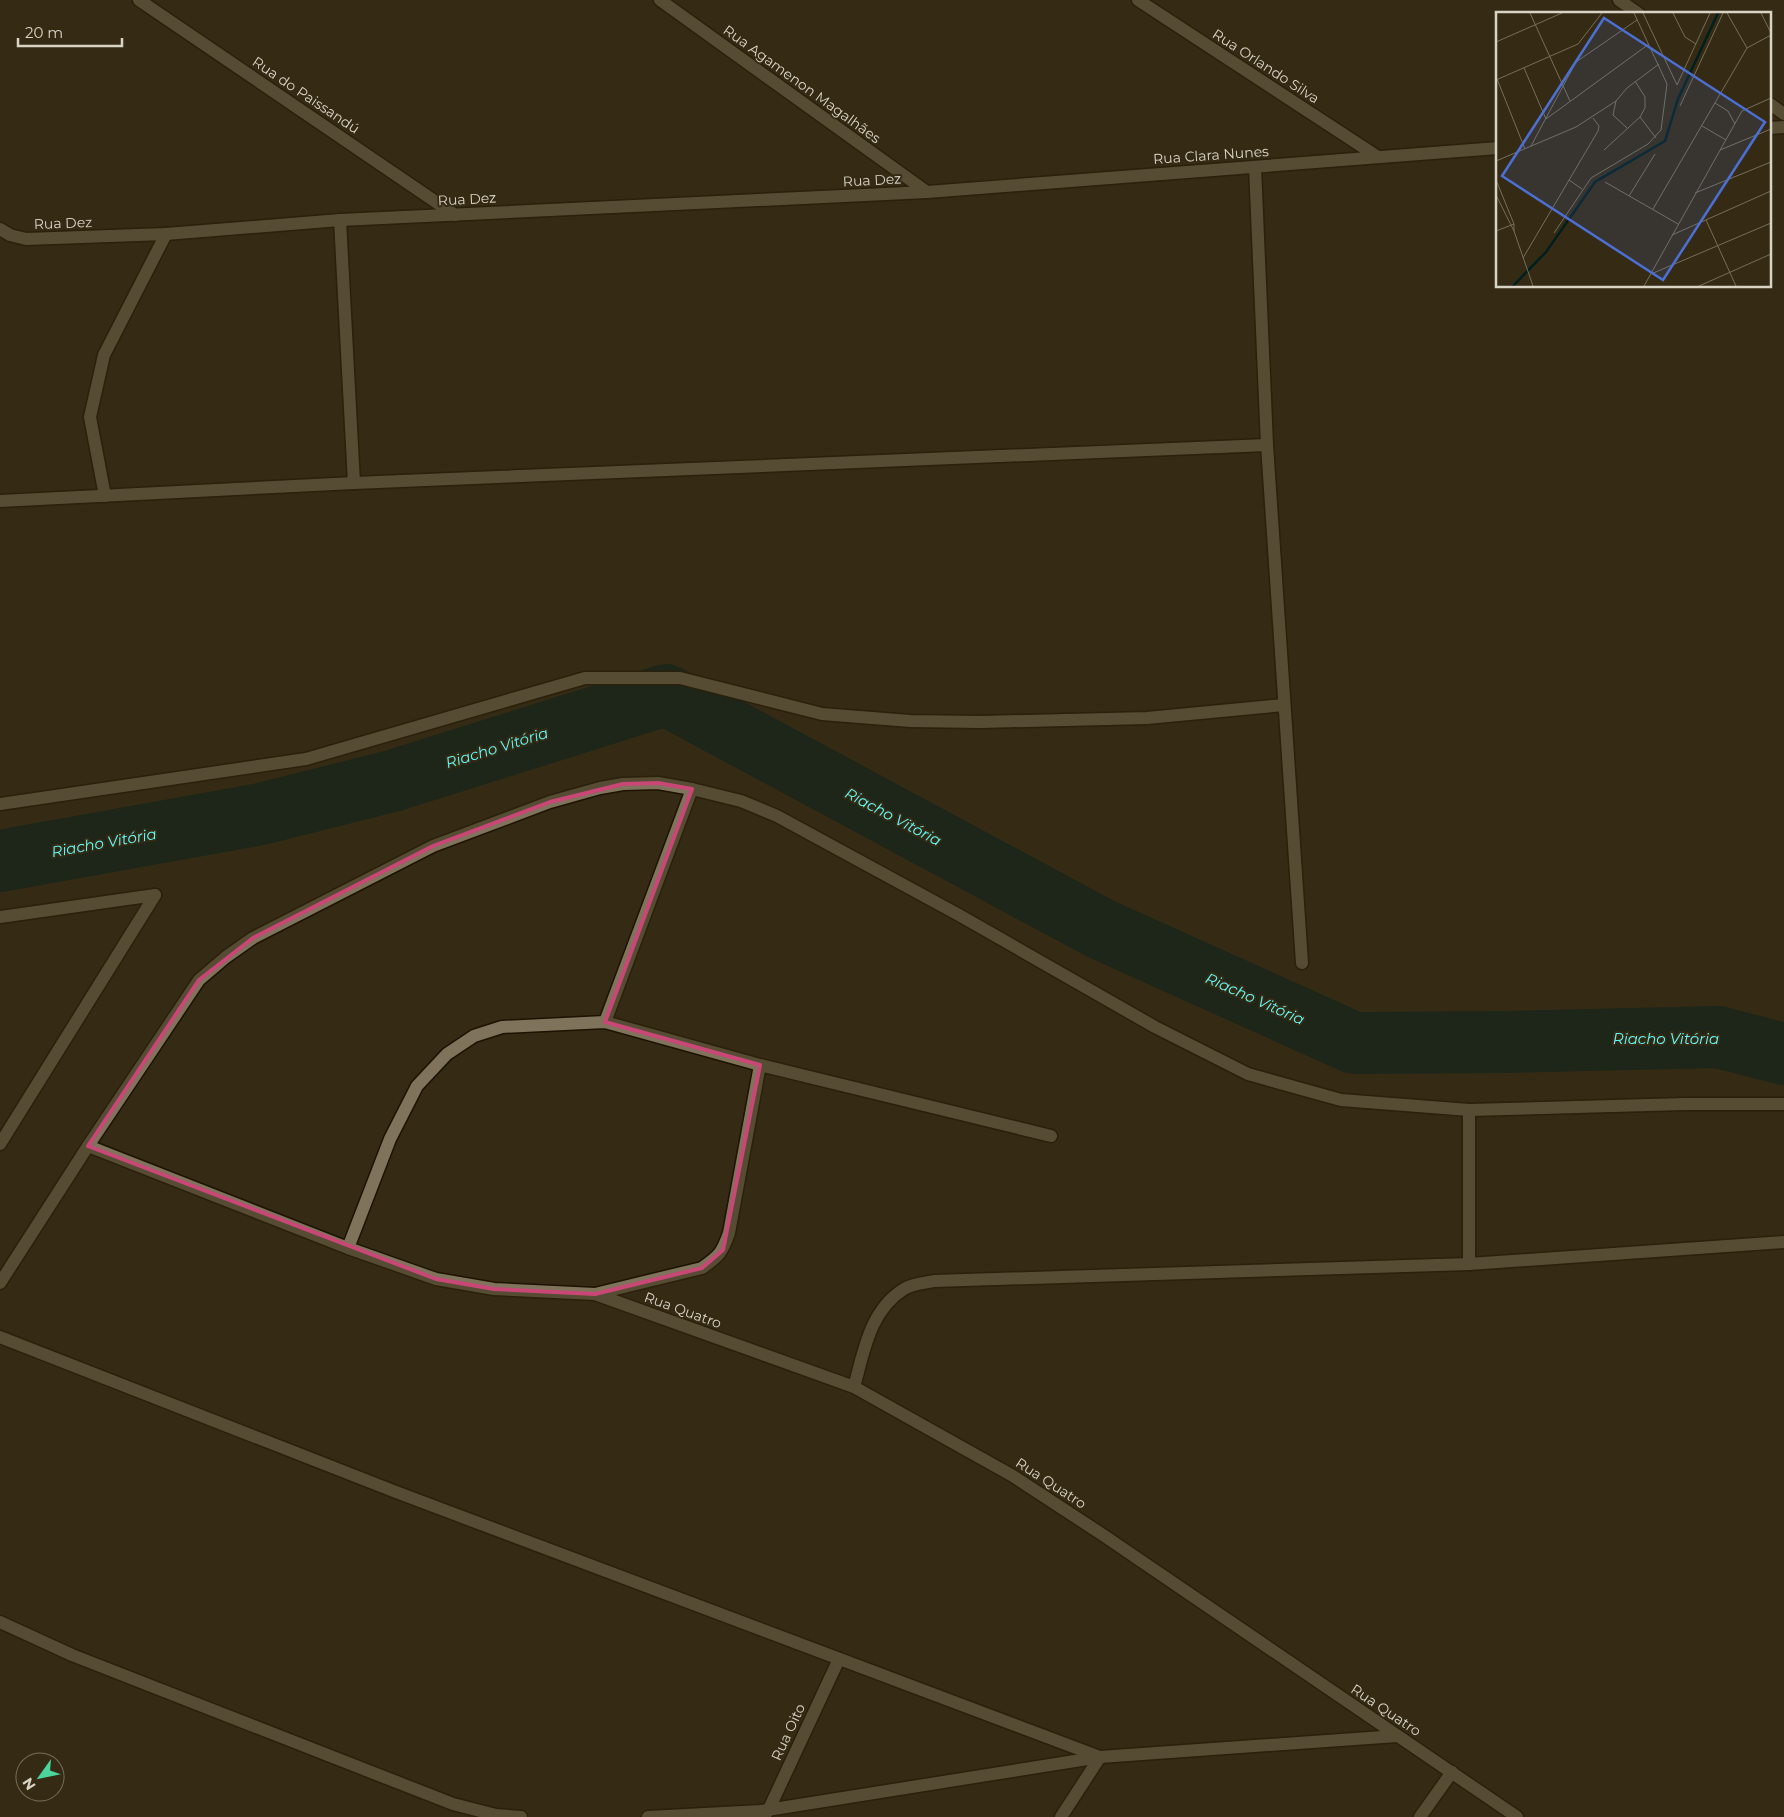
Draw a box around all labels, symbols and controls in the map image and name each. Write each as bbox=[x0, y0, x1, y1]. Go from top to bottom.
inset map bbox=[1496, 12, 1772, 288]
scale bar bbox=[18, 15, 121, 47]
street label: Rua Agamenon Magalhães bbox=[720, 21, 884, 147]
text: 20 m bbox=[25, 23, 63, 42]
street label: Rua Orlando Silva bbox=[1209, 25, 1323, 107]
street label: Rua do Paissandú bbox=[249, 52, 363, 138]
street label: Rua Clara Nunes bbox=[1153, 142, 1270, 168]
street label: Rua Dez bbox=[842, 169, 902, 191]
street label: Rua Dez bbox=[437, 188, 497, 210]
street label: Rua Dez bbox=[33, 213, 93, 233]
water label: Riacho Vitória bbox=[443, 723, 551, 772]
water label: Riacho Vitória bbox=[842, 783, 945, 850]
water label: Riacho Vitória bbox=[50, 824, 158, 861]
water label: Riacho Vitória bbox=[1203, 968, 1308, 1029]
water label: Riacho Vitória bbox=[1613, 1029, 1719, 1048]
street label: Rua Quatro bbox=[642, 1288, 724, 1332]
street label: Rua Quatro bbox=[1012, 1453, 1090, 1513]
street label: Rua Quatro bbox=[1347, 1680, 1425, 1740]
street label: Rua Oito bbox=[767, 1700, 809, 1763]
north arrow bbox=[15, 1752, 65, 1802]
text: N bbox=[18, 1774, 40, 1794]

